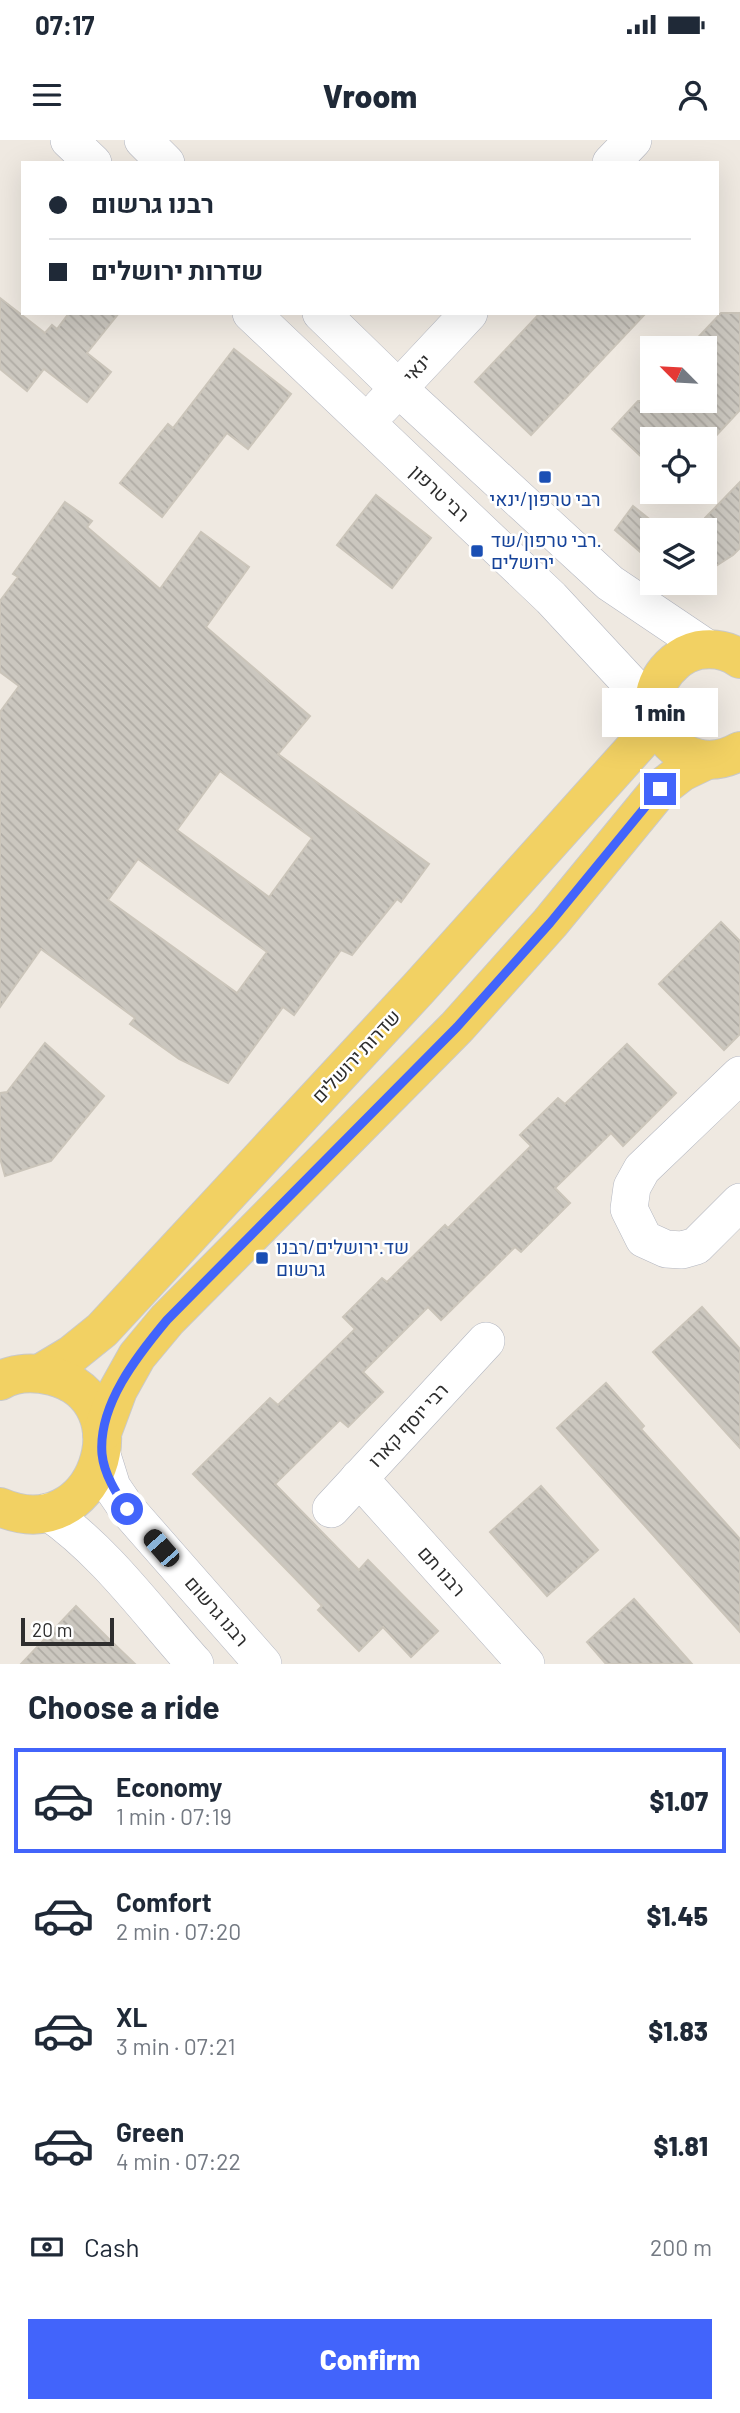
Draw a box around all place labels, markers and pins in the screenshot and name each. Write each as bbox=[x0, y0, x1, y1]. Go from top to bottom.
marker: רבי טרפון/ינאי bbox=[537, 469, 553, 485]
place label: רבי טרפון/ינאי bbox=[489, 487, 601, 510]
place label: רבי טרפון/שד. ירושלים bbox=[491, 528, 602, 573]
marker: רבי טרפון/שד. ירושלים bbox=[469, 543, 485, 559]
place label: שד.ירושלים/רבנו גרשום bbox=[276, 1235, 409, 1280]
marker: שד.ירושלים/רבנו גרשום bbox=[254, 1250, 270, 1266]

